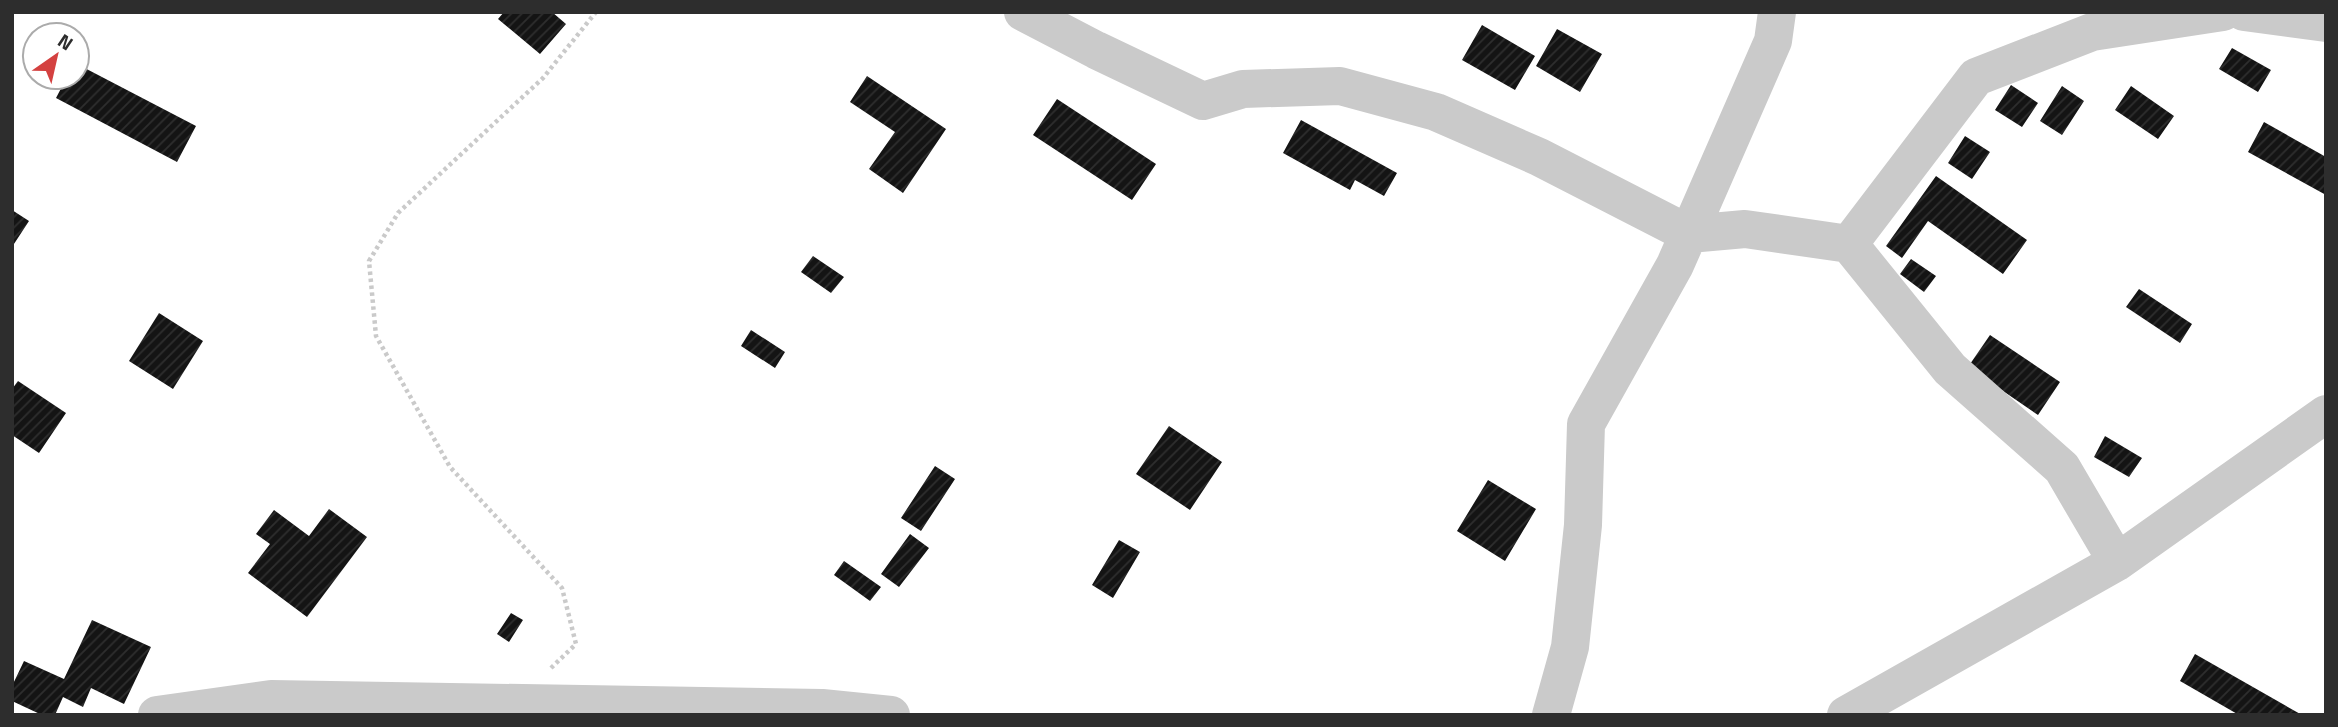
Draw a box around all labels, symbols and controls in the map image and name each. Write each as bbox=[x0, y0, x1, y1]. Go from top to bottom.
north arrow bbox=[21, 21, 91, 91]
text: N bbox=[52, 26, 79, 57]

